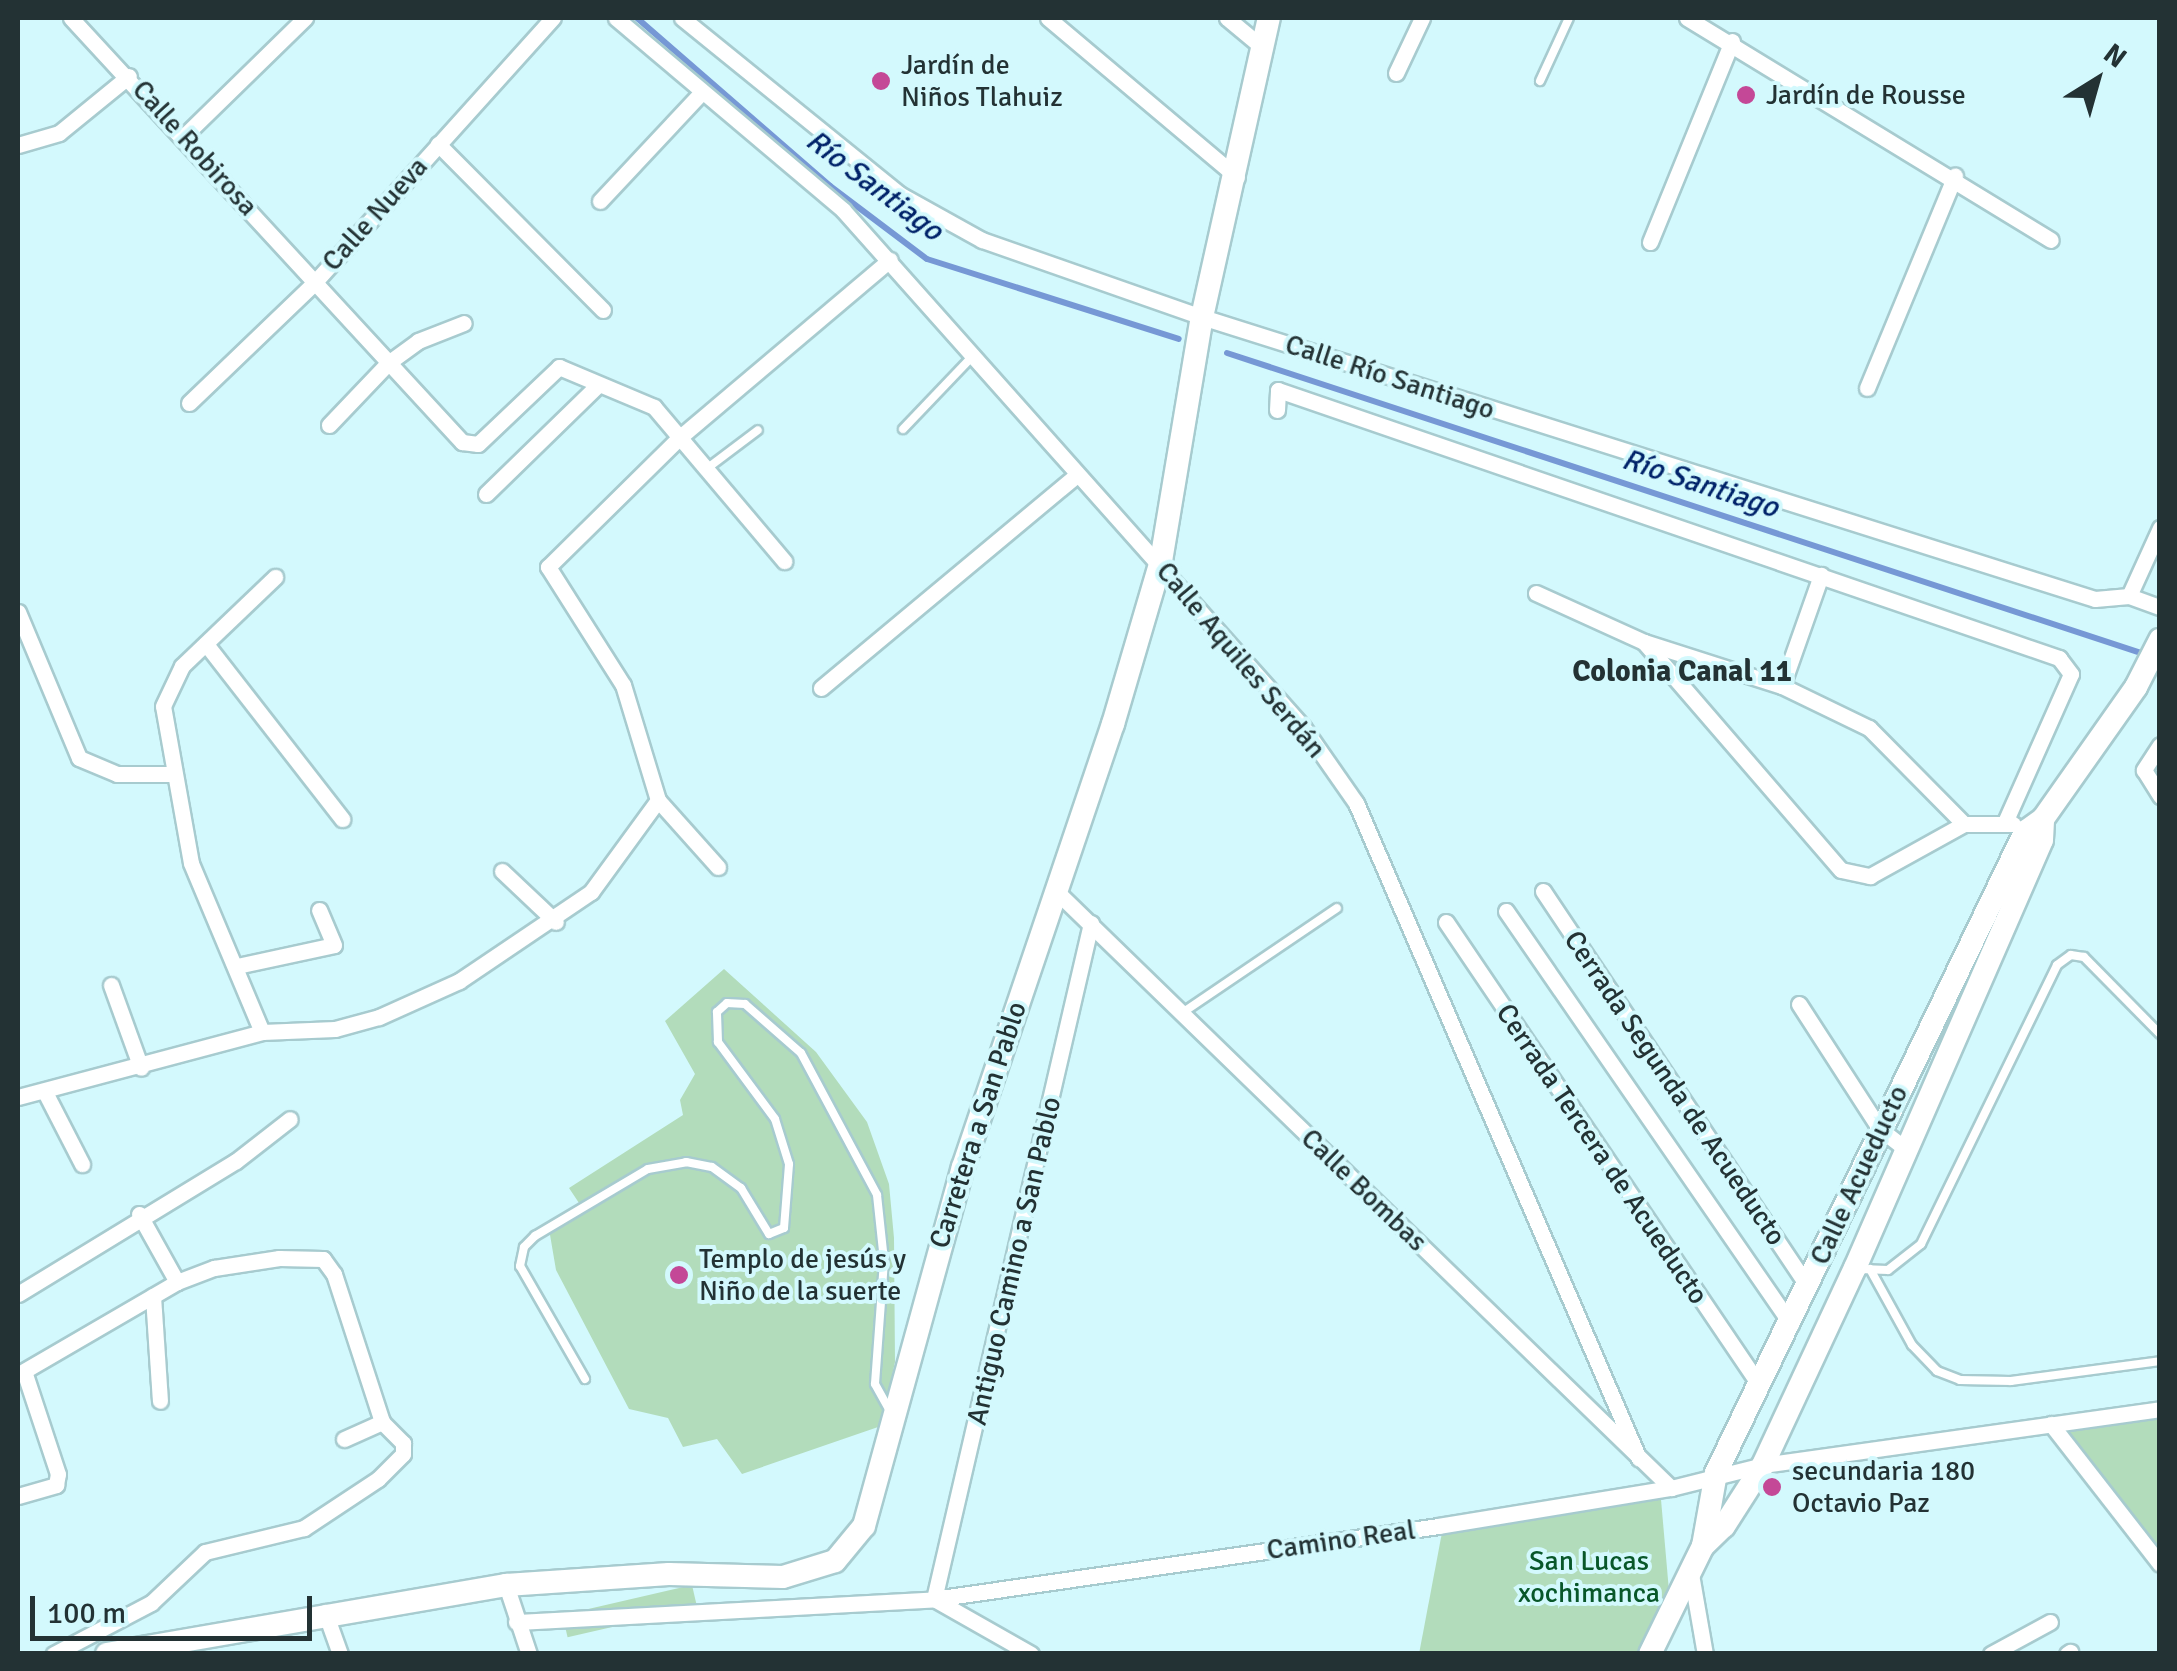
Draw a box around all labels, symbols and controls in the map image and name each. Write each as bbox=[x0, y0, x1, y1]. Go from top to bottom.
north arrow bbox=[2047, 30, 2147, 130]
text: N bbox=[2097, 37, 2133, 75]
place label: Jardín de Niños Tlahuiz bbox=[901, 48, 1063, 114]
marker: Jardín de Niños Tlahuiz bbox=[870, 70, 892, 92]
street label: Calle Robirosa bbox=[125, 73, 265, 223]
place label: Jardín de Rousse bbox=[1766, 78, 1966, 112]
marker: Jardín de Rousse bbox=[1735, 84, 1757, 106]
water label: Río Santiago bbox=[798, 123, 950, 249]
street label: Calle Nueva bbox=[315, 150, 435, 278]
street label: Calle Río Santiago bbox=[1281, 327, 1499, 427]
water label: Río Santiago bbox=[1617, 442, 1783, 526]
street label: Calle Aquiles Serdán bbox=[1149, 555, 1333, 765]
district label: Colonia Canal 11 bbox=[1572, 654, 1792, 690]
street label: Cerrada Segunda de Acueducto bbox=[1557, 924, 1793, 1252]
street label: Carretera a San Pablo bbox=[922, 997, 1034, 1253]
street label: Cerrada Tercera de Acueducto bbox=[1489, 997, 1715, 1311]
street label: Calle Acueducto bbox=[1803, 1080, 1915, 1270]
street label: Antiguo Camino a San Pablo bbox=[960, 1094, 1068, 1428]
street label: Calle Bombas bbox=[1294, 1122, 1434, 1258]
place label: Templo de jesús y Niño de la suerte bbox=[699, 1242, 906, 1308]
marker: Templo de jesús y Niño de la suerte bbox=[668, 1264, 690, 1286]
place label: secundaria 180 Octavio Paz bbox=[1792, 1454, 1975, 1520]
marker: secundaria 180 Octavio Paz bbox=[1761, 1476, 1783, 1498]
street label: Camino Real bbox=[1265, 1513, 1417, 1567]
park label: San Lucas xochimanca bbox=[1518, 1544, 1660, 1610]
scale bar bbox=[35, 1576, 318, 1638]
text: 100 m bbox=[47, 1595, 126, 1632]

